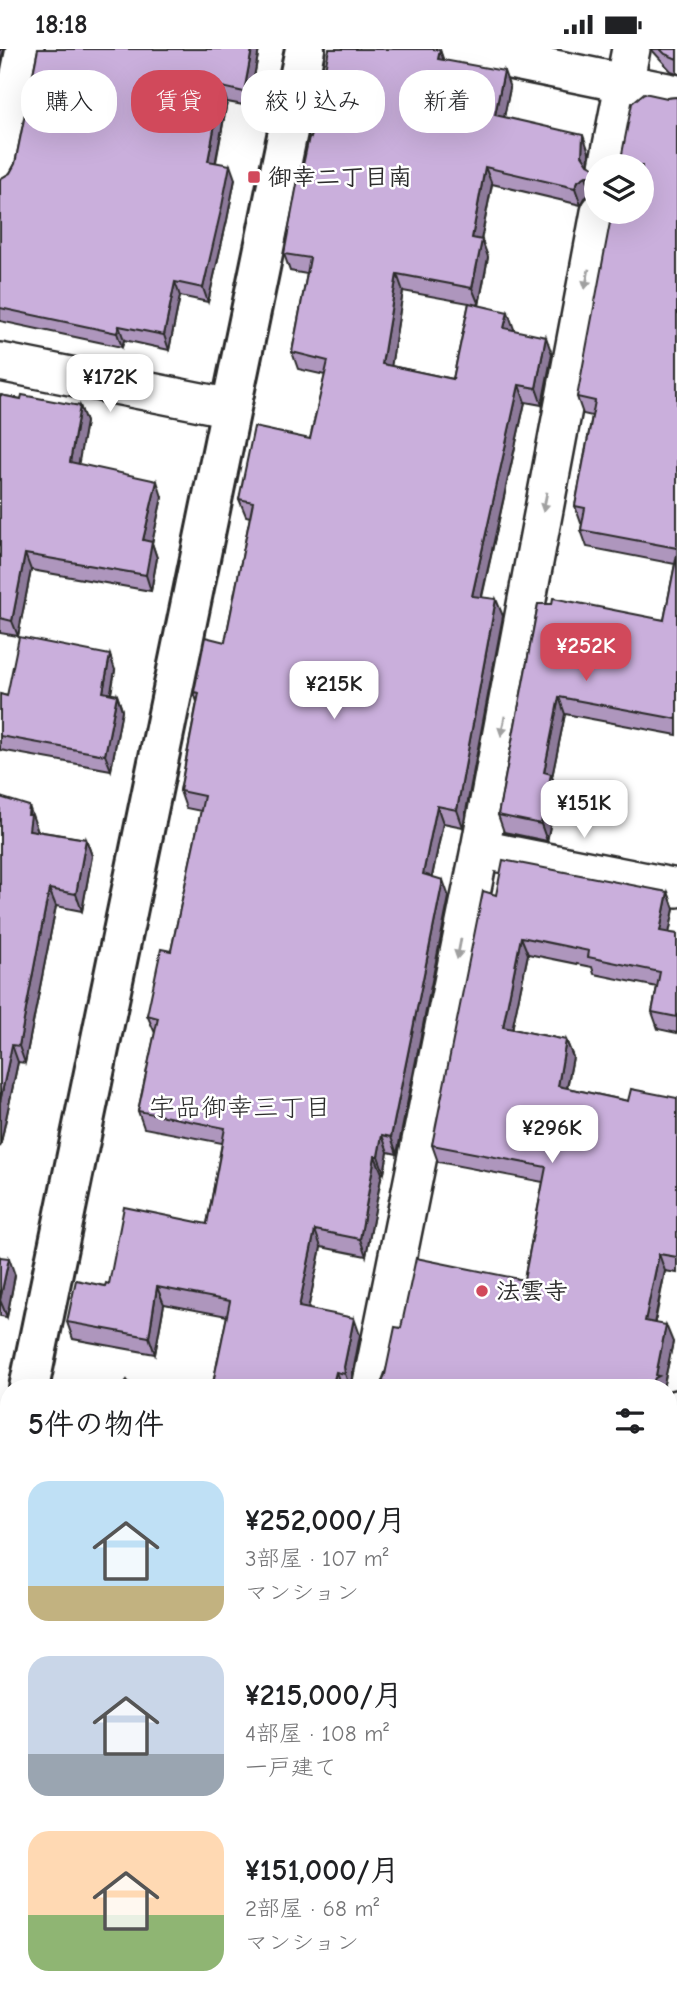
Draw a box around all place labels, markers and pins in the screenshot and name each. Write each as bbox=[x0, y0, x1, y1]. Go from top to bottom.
place label: 御幸二丁目南 bbox=[268, 163, 412, 191]
marker: 御幸二丁目南 bbox=[246, 169, 262, 185]
pin: ¥172K bbox=[61, 355, 159, 414]
pin: ¥252K bbox=[537, 623, 635, 683]
pin: ¥215K bbox=[285, 661, 383, 721]
pin: ¥151K bbox=[535, 781, 633, 840]
pin: ¥296K bbox=[503, 1105, 601, 1165]
place label: 法雲寺 bbox=[496, 1277, 568, 1305]
marker: 法雲寺 bbox=[474, 1283, 490, 1299]

